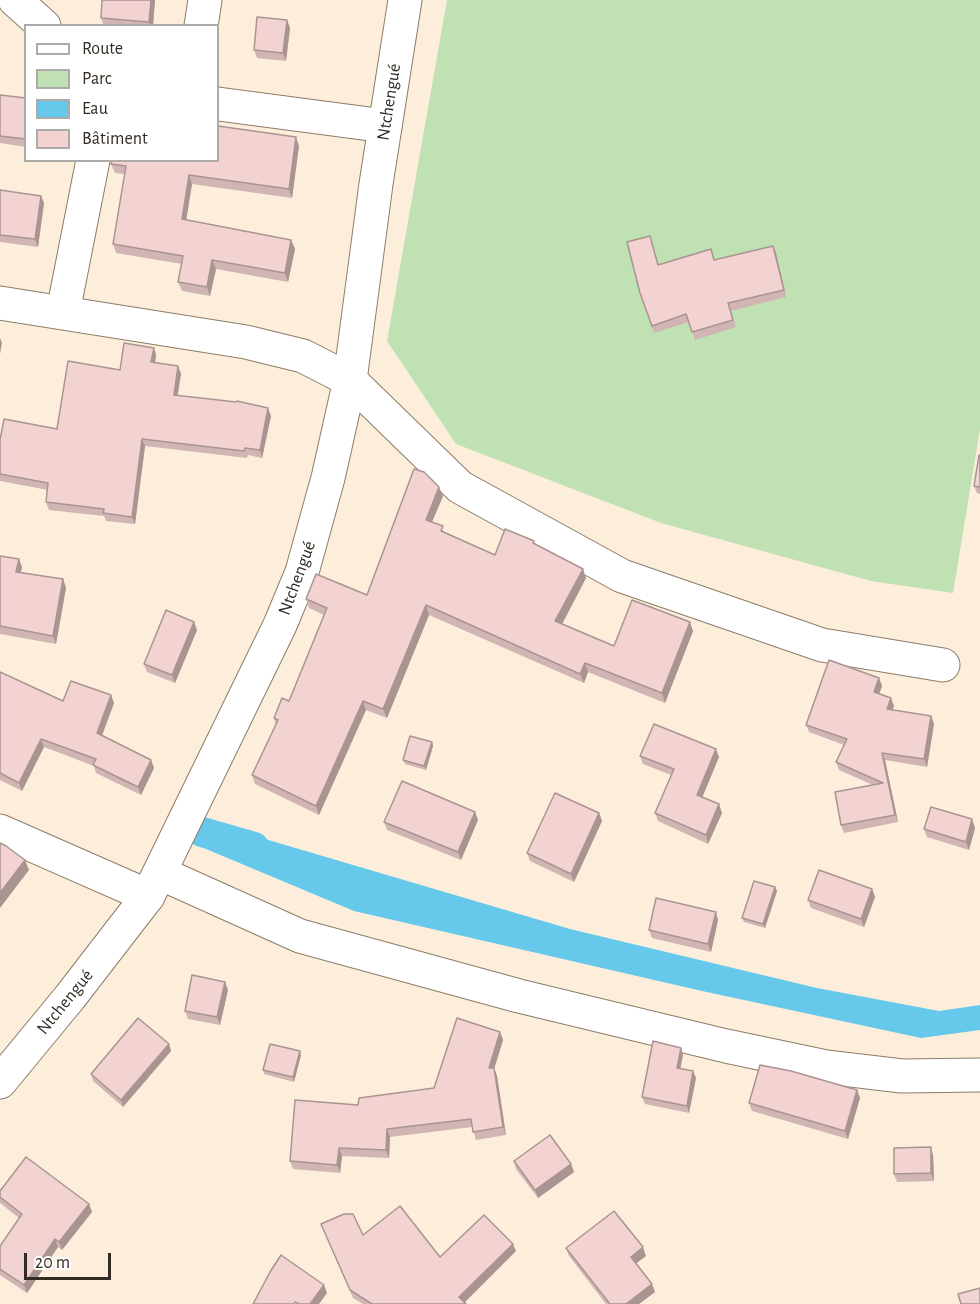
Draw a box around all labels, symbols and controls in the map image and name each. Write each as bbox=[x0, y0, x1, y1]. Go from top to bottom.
legend bbox=[24, 24, 219, 162]
text: Route bbox=[82, 40, 123, 58]
street label: Ntchengué bbox=[372, 62, 406, 142]
text: Parc bbox=[82, 70, 112, 88]
text: Eau bbox=[82, 100, 108, 118]
text: Bâtiment bbox=[82, 130, 148, 148]
street label: Ntchengué bbox=[274, 538, 320, 618]
street label: Ntchengué bbox=[32, 965, 98, 1039]
scale bar bbox=[27, 1241, 114, 1279]
text: 20 m bbox=[35, 1254, 70, 1272]

